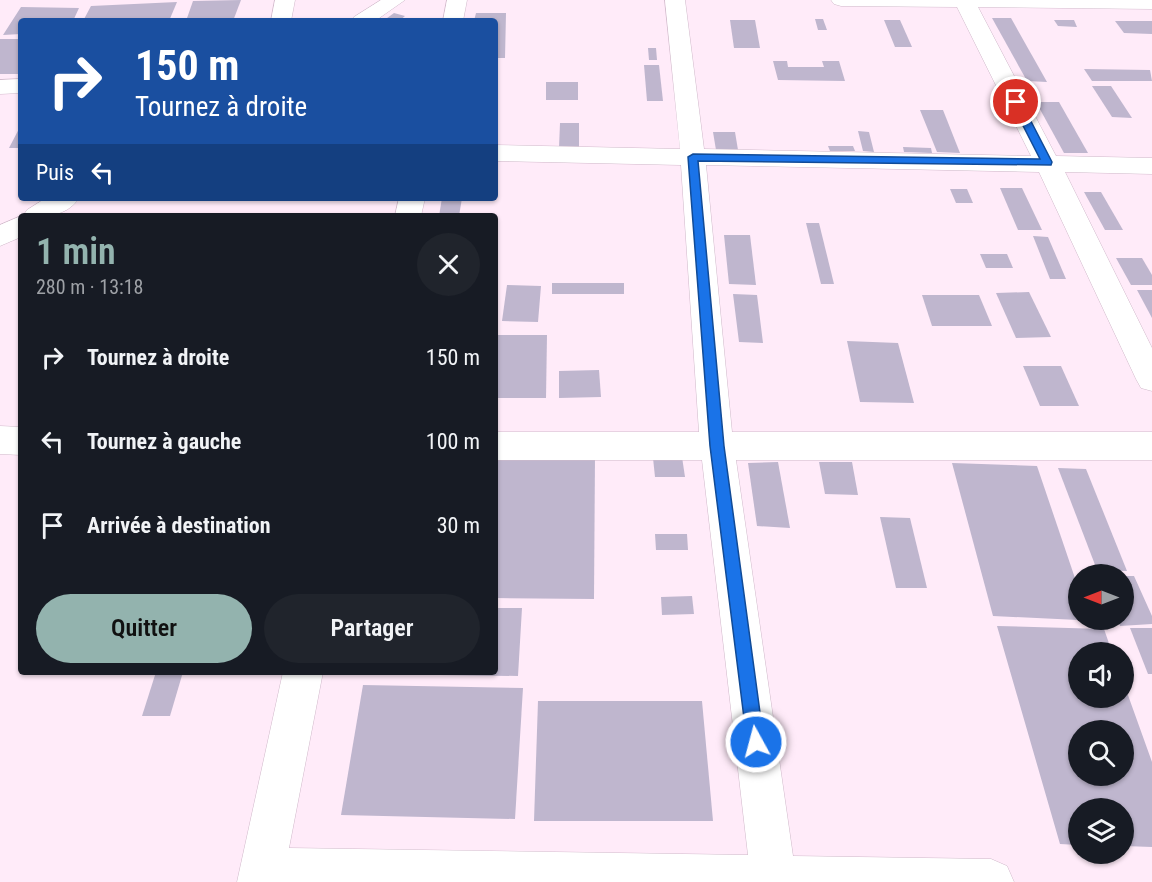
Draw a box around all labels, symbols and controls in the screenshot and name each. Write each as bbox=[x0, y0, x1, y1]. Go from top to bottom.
text: 150 m bbox=[135, 41, 240, 90]
icon: right bbox=[36, 42, 114, 120]
pin bbox=[990, 76, 1041, 127]
icon: arrive bbox=[999, 85, 1032, 118]
text: Tournez à droite bbox=[135, 91, 307, 123]
icon: left bbox=[86, 156, 119, 189]
text: Puis bbox=[36, 160, 74, 185]
text: 1 min bbox=[36, 231, 116, 273]
button: close bbox=[417, 233, 480, 296]
text: 280 m · 13:18 bbox=[36, 275, 143, 299]
icon: right bbox=[36, 341, 69, 374]
text: Tournez à droite bbox=[87, 345, 229, 370]
text: 150 m bbox=[426, 345, 480, 370]
icon: left bbox=[36, 425, 69, 458]
text: Tournez à gauche bbox=[87, 429, 241, 454]
text: 100 m bbox=[426, 429, 480, 454]
icon: arrive bbox=[36, 509, 69, 542]
text: Arrivée à destination bbox=[87, 513, 271, 538]
text: 30 m bbox=[437, 513, 480, 538]
north arrow bbox=[1068, 564, 1134, 630]
map controls bbox=[1068, 564, 1134, 864]
button: Quitter bbox=[36, 594, 252, 663]
button: Partager bbox=[264, 594, 480, 663]
button: sound bbox=[1068, 642, 1134, 708]
position arrow bbox=[724, 710, 788, 774]
button: search bbox=[1068, 720, 1134, 786]
button: layers bbox=[1068, 798, 1134, 864]

